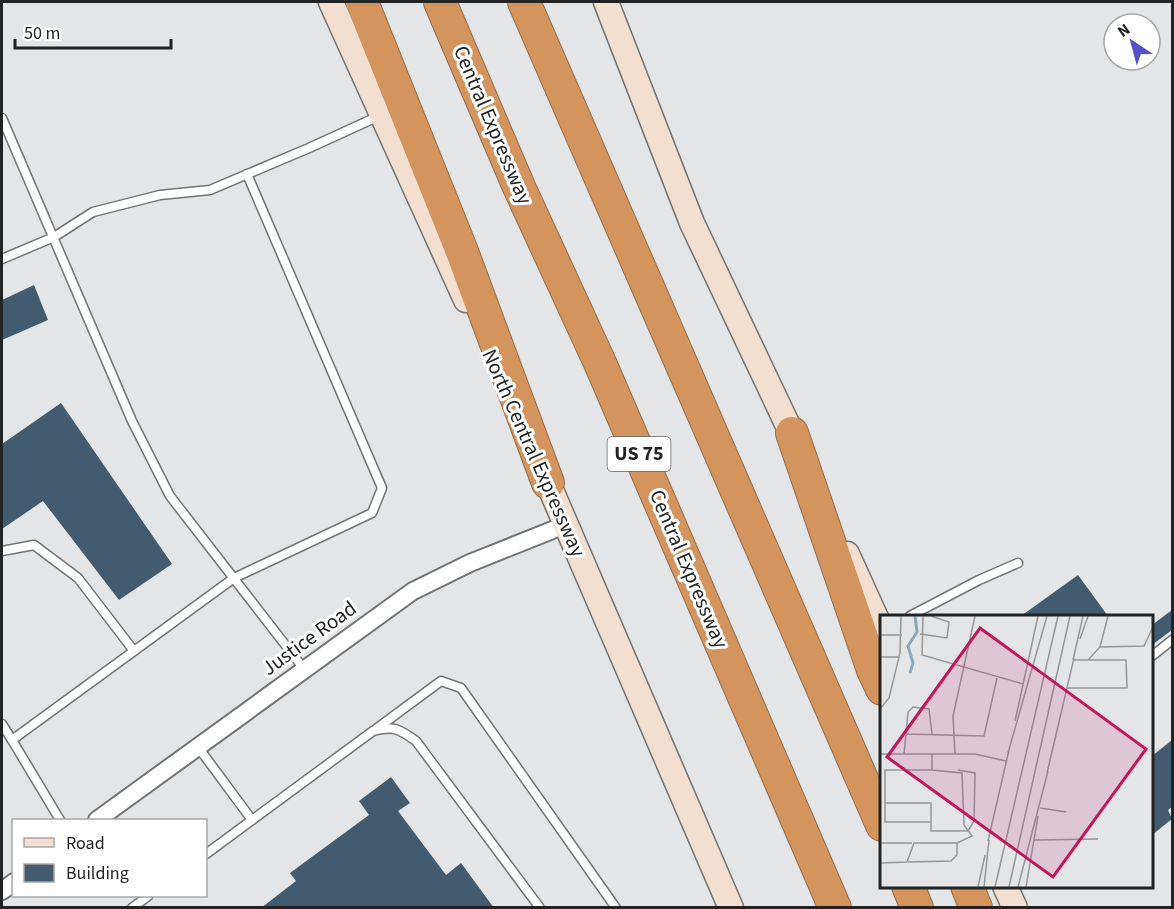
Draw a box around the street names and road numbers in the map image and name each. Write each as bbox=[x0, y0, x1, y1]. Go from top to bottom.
street label: Central Expressway bbox=[446, 41, 540, 209]
street label: North Central Expressway bbox=[475, 344, 593, 562]
road number: US 75 bbox=[608, 437, 670, 471]
street label: Central Expressway bbox=[642, 485, 736, 653]
street label: Justice Road bbox=[255, 593, 363, 683]

